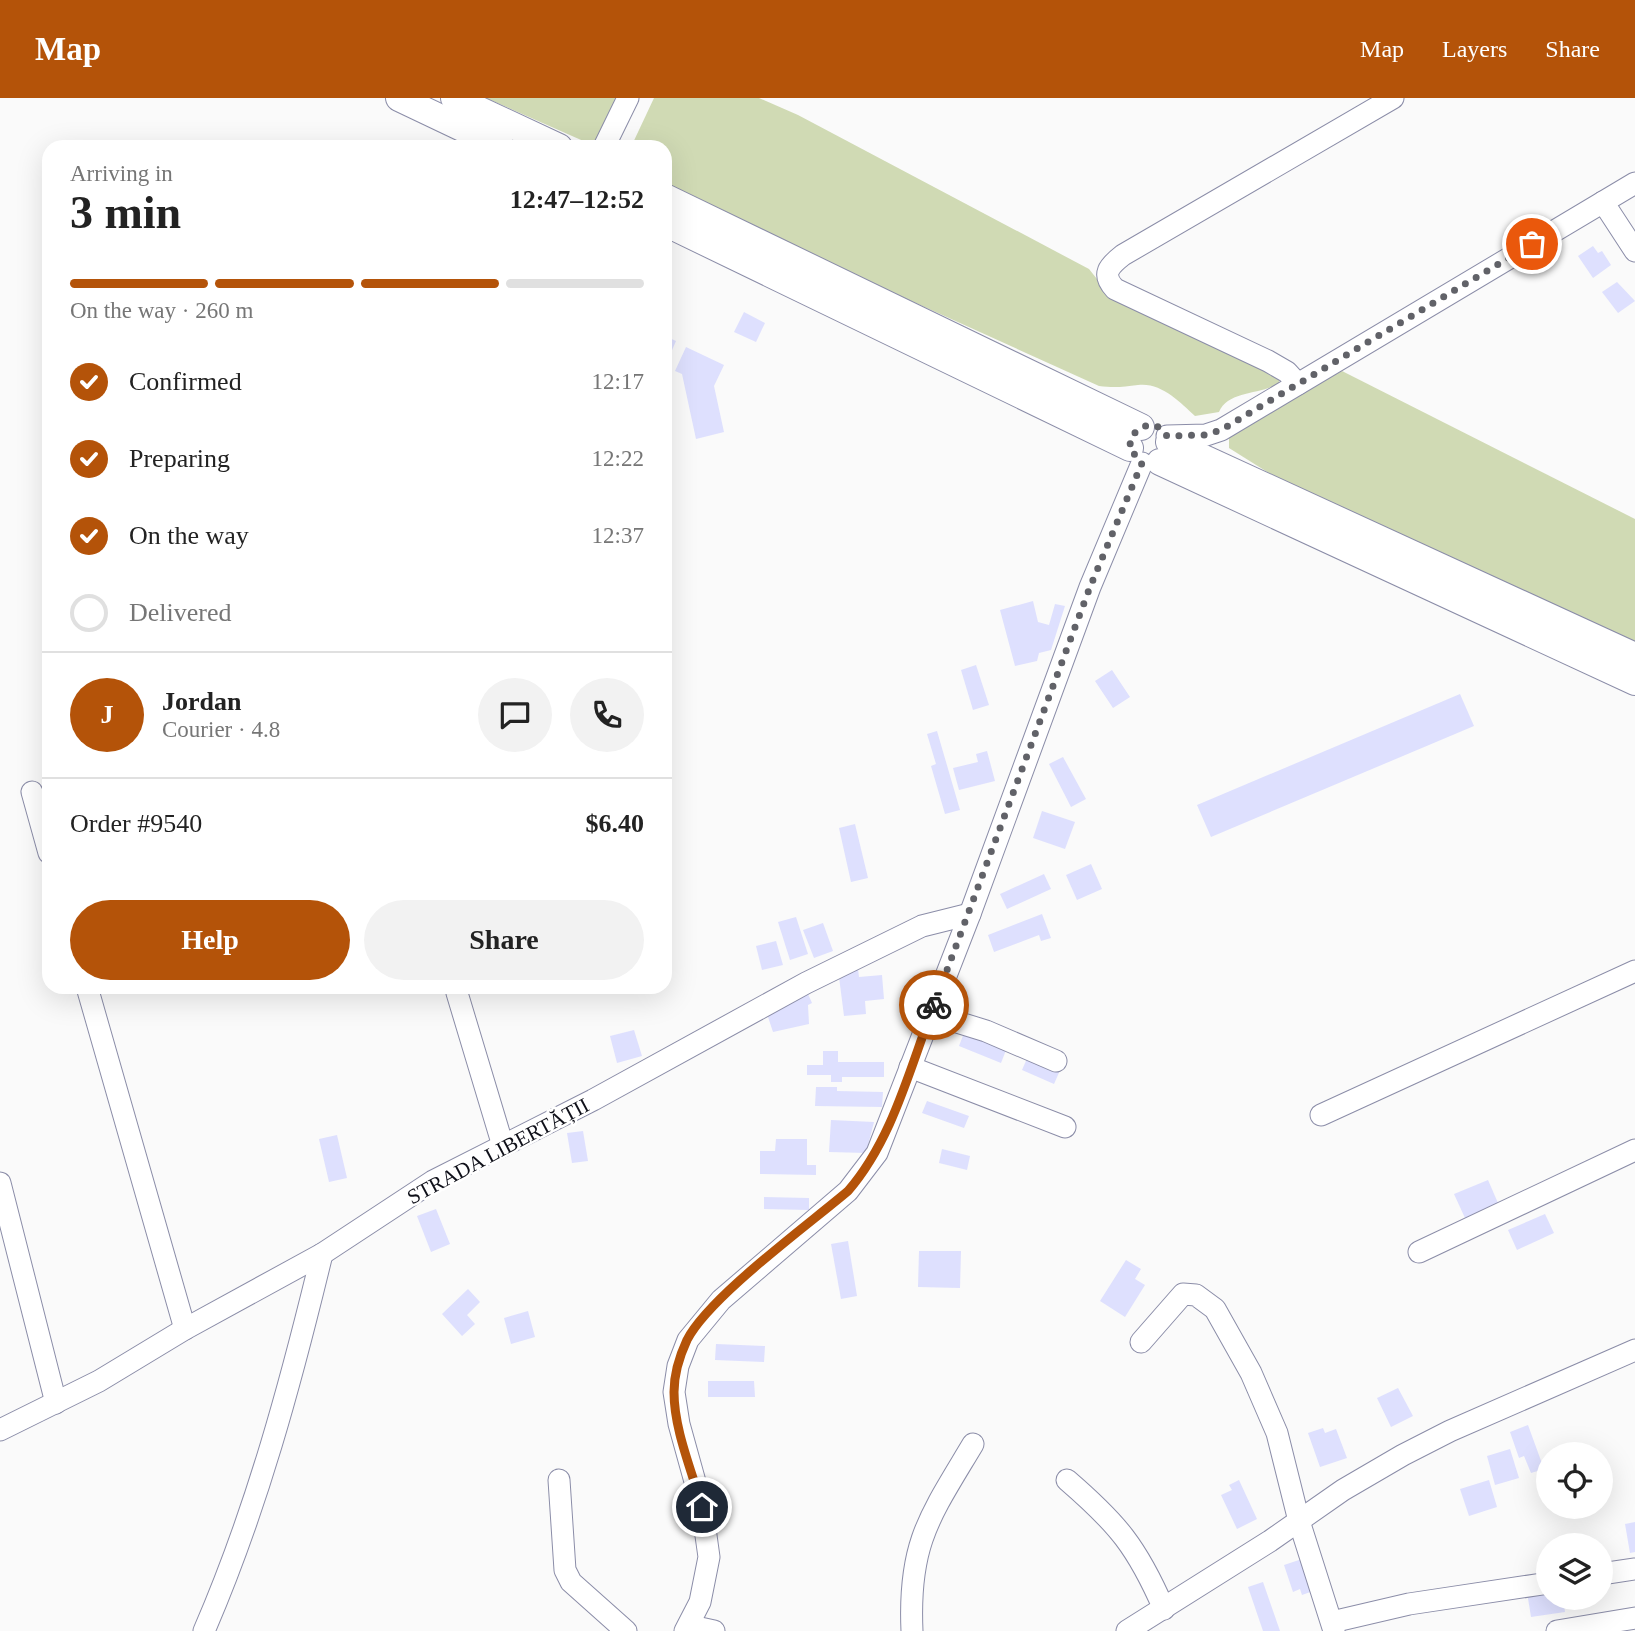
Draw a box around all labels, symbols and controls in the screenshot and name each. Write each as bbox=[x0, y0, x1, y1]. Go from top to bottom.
text: Map bbox=[35, 31, 101, 67]
text: Map bbox=[1360, 36, 1404, 62]
text: Layers bbox=[1442, 36, 1507, 62]
text: Share bbox=[1545, 36, 1600, 62]
text: Arriving in bbox=[70, 161, 173, 186]
text: 12:47–12:52 bbox=[510, 185, 644, 214]
text: 3 min bbox=[70, 187, 181, 238]
pin bbox=[1502, 214, 1562, 274]
icon: bag bbox=[1513, 225, 1551, 263]
text: On the way · 260 m bbox=[70, 298, 253, 323]
icon: check bbox=[70, 363, 108, 401]
text: Confirmed bbox=[129, 367, 242, 396]
text: 12:17 bbox=[592, 369, 644, 394]
icon: check bbox=[70, 440, 108, 478]
text: Preparing bbox=[129, 444, 230, 473]
text: 12:22 bbox=[592, 446, 644, 471]
icon: check bbox=[70, 517, 108, 555]
text: On the way bbox=[129, 521, 249, 550]
text: 12:37 bbox=[592, 523, 644, 548]
text: Delivered bbox=[129, 598, 232, 627]
button: chat bbox=[478, 678, 552, 752]
button: phone bbox=[570, 678, 644, 752]
text: Jordan bbox=[162, 687, 241, 716]
text: J bbox=[101, 700, 114, 729]
text: Courier · 4.8 bbox=[162, 717, 280, 742]
text: Order #9540 bbox=[70, 809, 202, 838]
text: $6.40 bbox=[586, 809, 644, 838]
button: Help bbox=[70, 900, 350, 980]
button: Share bbox=[364, 900, 644, 980]
courier bbox=[899, 970, 969, 1040]
icon: bike bbox=[915, 986, 953, 1024]
street label: STRADA LIBERTĂȚII bbox=[403, 1093, 593, 1209]
map controls bbox=[1536, 1442, 1613, 1610]
button: locate bbox=[1536, 1442, 1613, 1519]
pin bbox=[672, 1477, 732, 1537]
icon: home bbox=[683, 1488, 721, 1526]
button: layers bbox=[1536, 1533, 1613, 1610]

